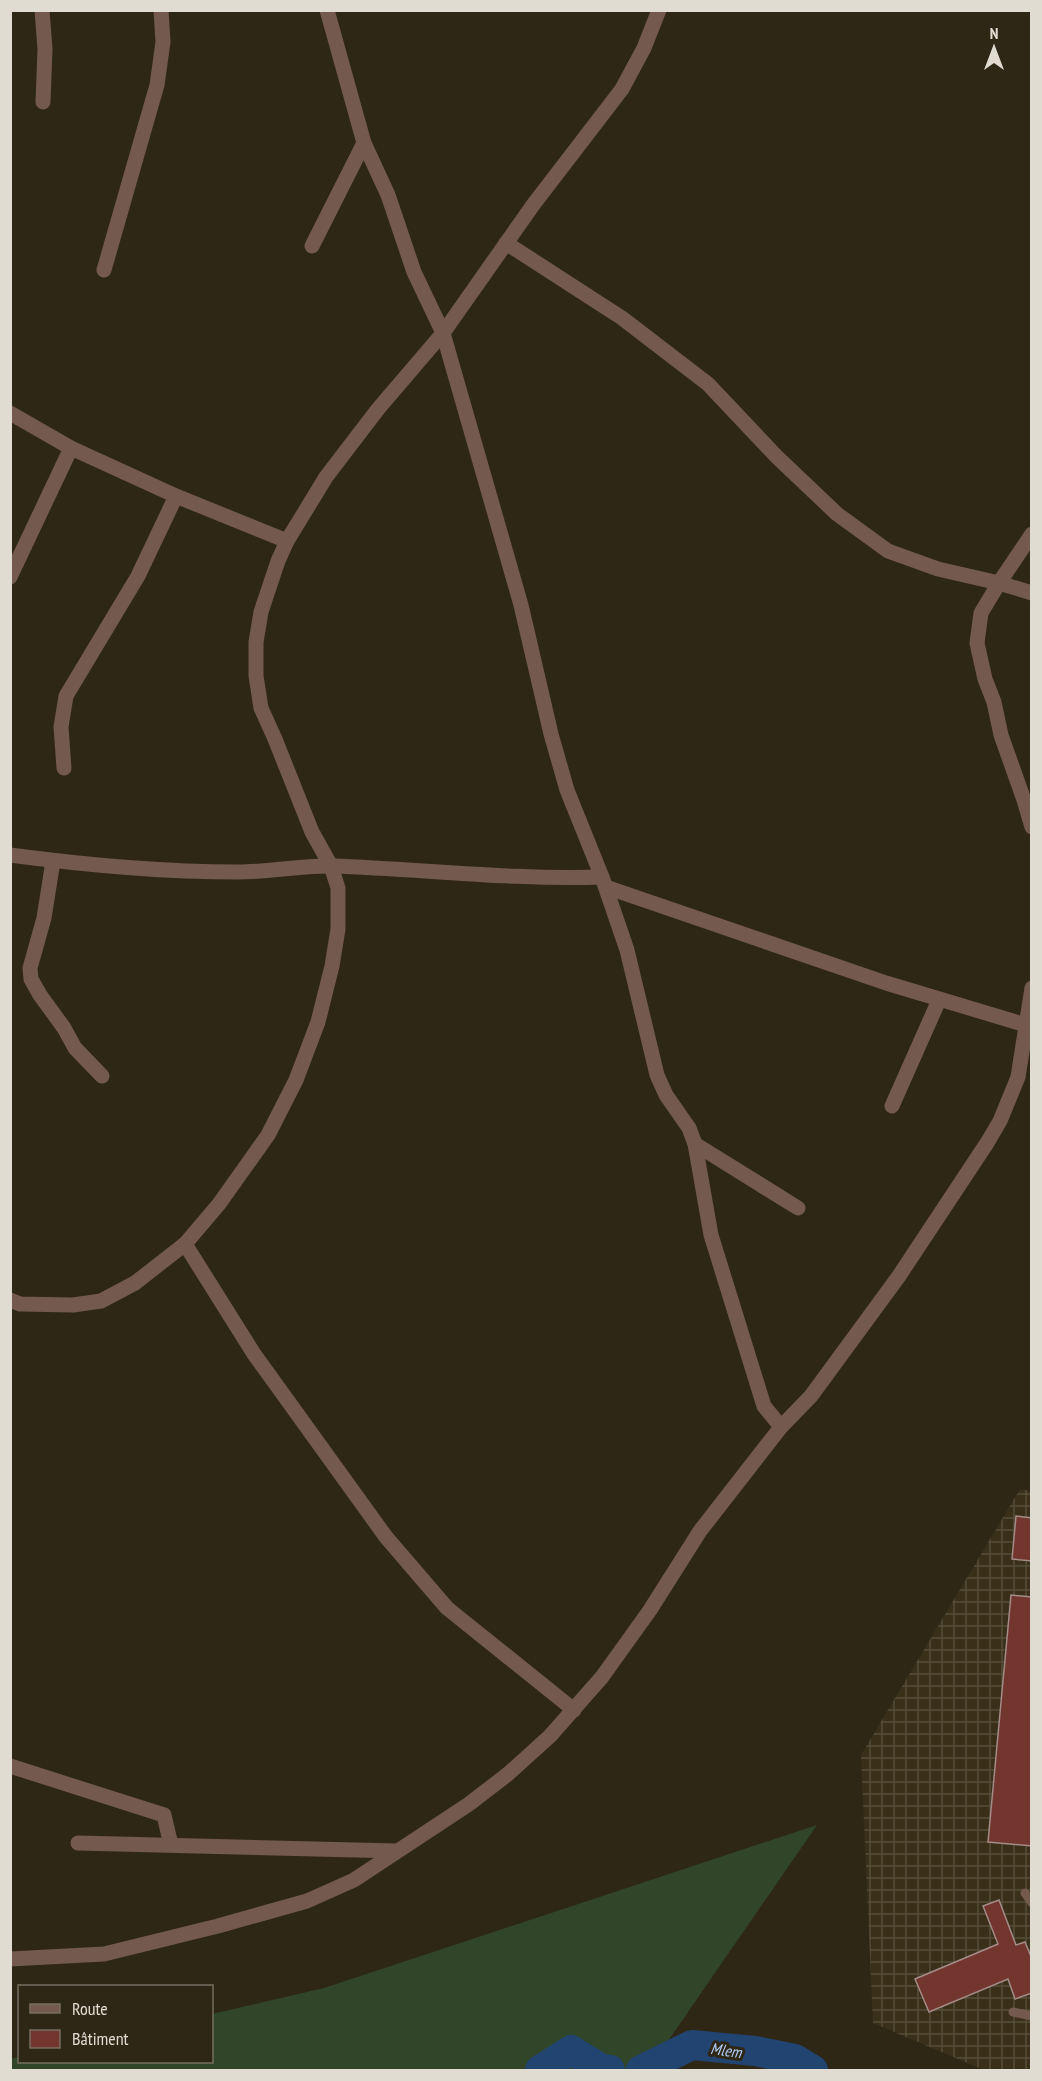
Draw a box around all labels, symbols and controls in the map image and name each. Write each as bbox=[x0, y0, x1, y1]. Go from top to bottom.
north arrow bbox=[964, 18, 1024, 78]
text: N bbox=[990, 23, 998, 43]
legend bbox=[18, 1985, 213, 2063]
text: Route bbox=[72, 1997, 108, 2020]
text: Bâtiment bbox=[72, 2027, 129, 2050]
water label: Mlem bbox=[709, 2038, 744, 2062]

